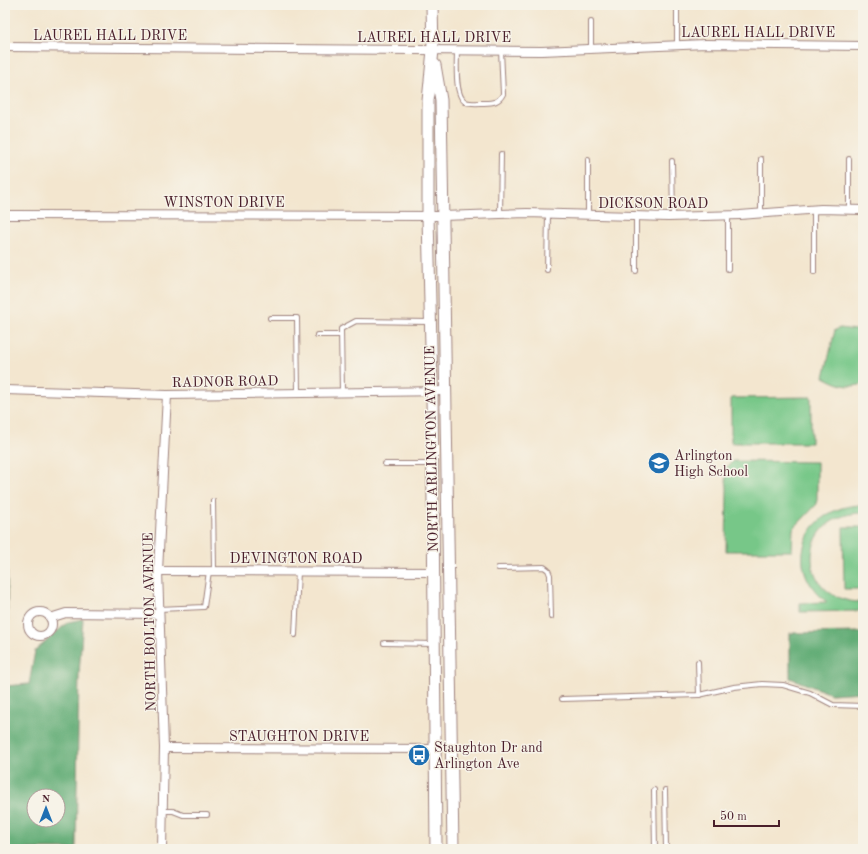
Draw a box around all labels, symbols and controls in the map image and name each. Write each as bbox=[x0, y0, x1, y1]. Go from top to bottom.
street label: LAUREL HALL DRIVE bbox=[681, 26, 835, 40]
street label: LAUREL HALL DRIVE bbox=[33, 29, 187, 43]
street label: LAUREL HALL DRIVE bbox=[357, 31, 511, 45]
street label: WINSTON DRIVE bbox=[163, 196, 285, 210]
street label: DICKSON ROAD bbox=[598, 197, 708, 211]
street label: NORTH ARLINGTON AVENUE bbox=[423, 345, 441, 552]
street label: RADNOR ROAD bbox=[172, 374, 279, 390]
place label: Arlington High School bbox=[674, 449, 748, 479]
school or university icon: Arlington High School bbox=[646, 450, 672, 476]
street label: NORTH BOLTON AVENUE bbox=[141, 532, 159, 712]
street label: DEVINGTON ROAD bbox=[230, 552, 363, 566]
street label: STAUGHTON DRIVE bbox=[229, 730, 369, 744]
place label: Staughton Dr and Arlington Ave bbox=[434, 741, 543, 771]
bus stop icon: Staughton Dr and Arlington Ave bbox=[406, 742, 432, 768]
north arrow bbox=[26, 788, 66, 828]
text: N bbox=[42, 794, 51, 805]
scale bar bbox=[714, 802, 779, 828]
text: 50 m bbox=[720, 810, 747, 823]

